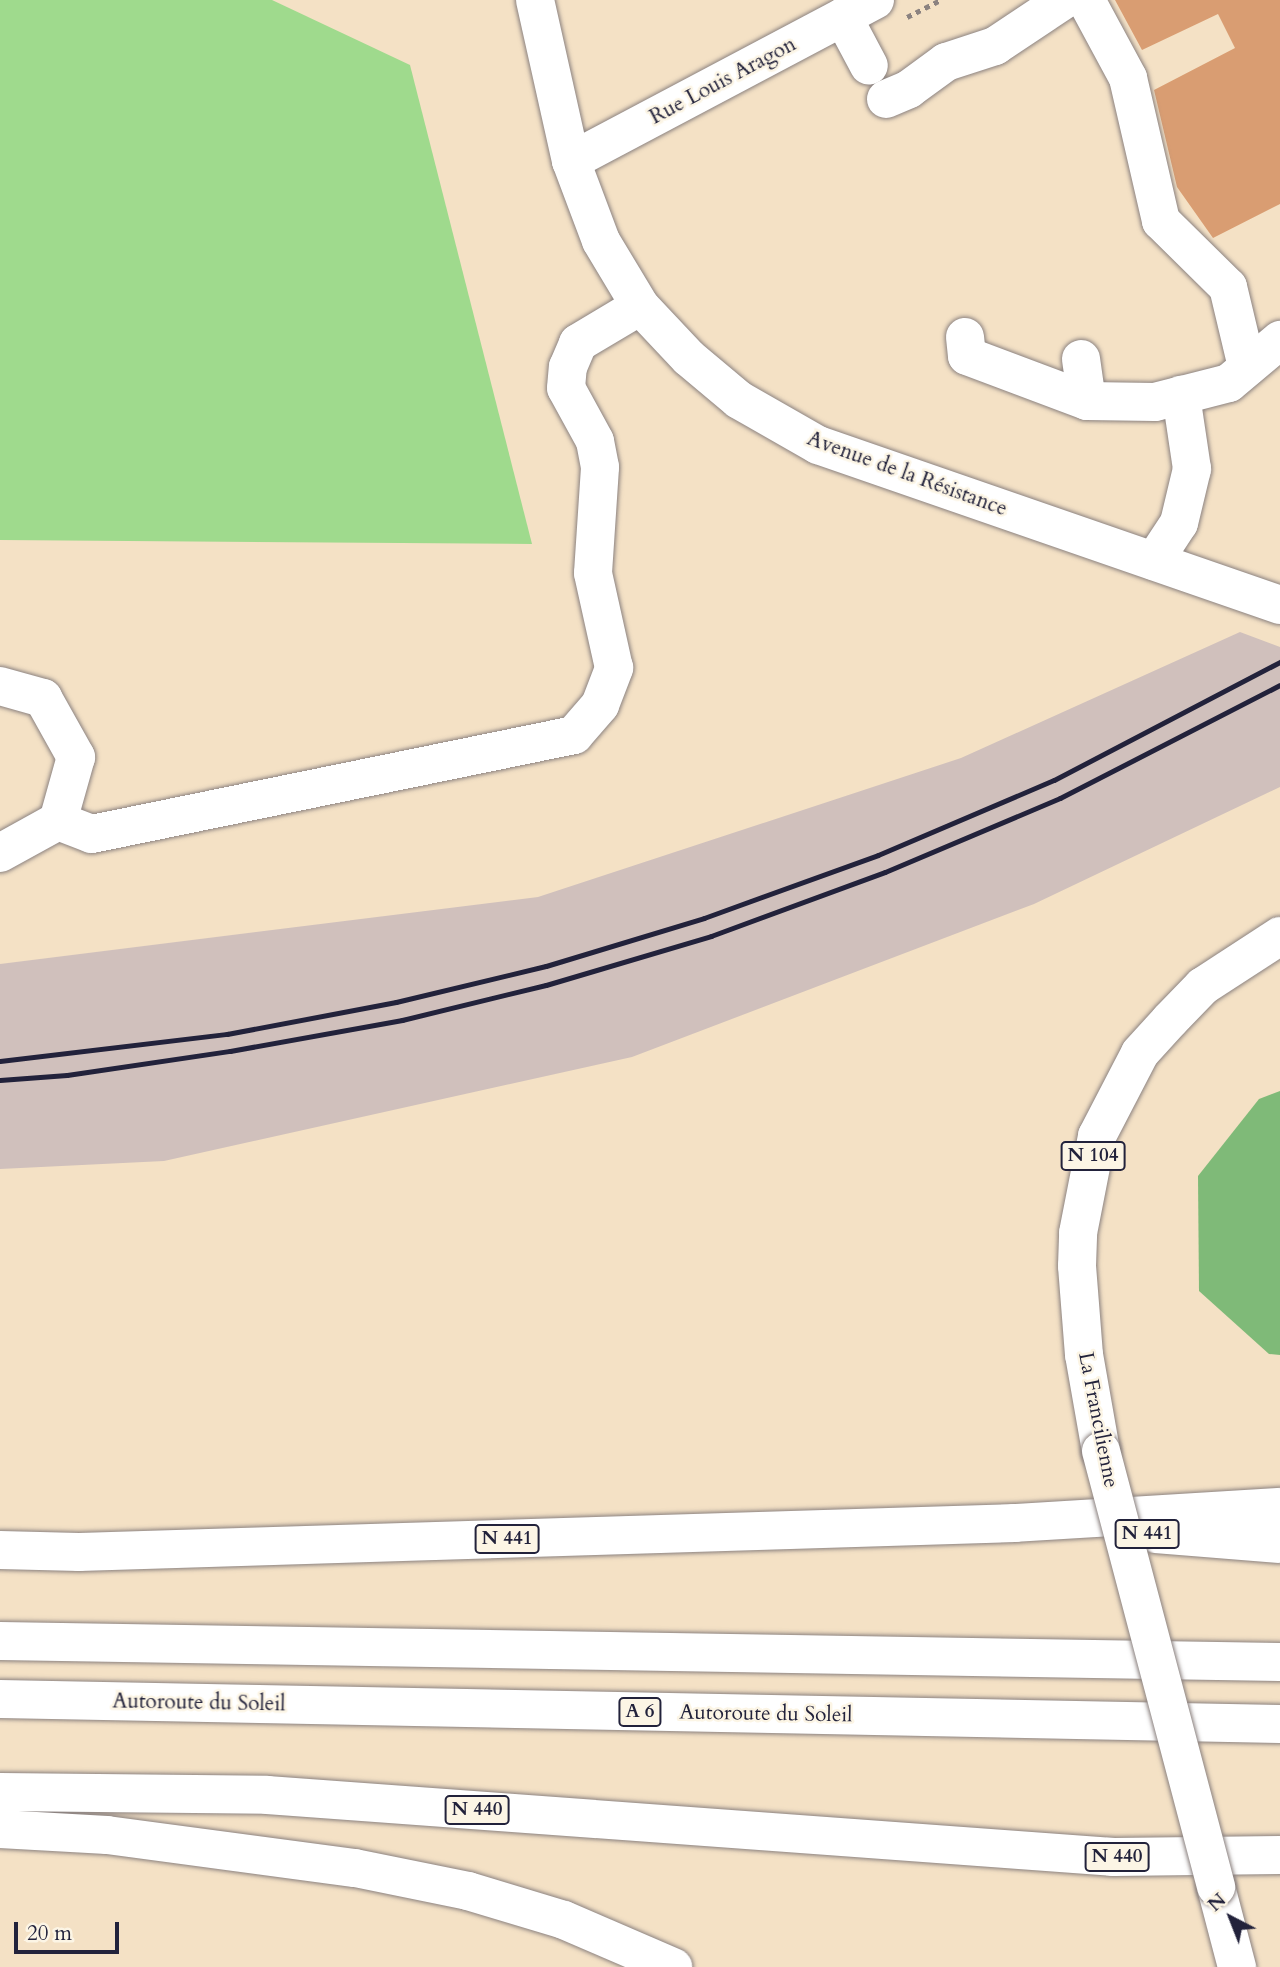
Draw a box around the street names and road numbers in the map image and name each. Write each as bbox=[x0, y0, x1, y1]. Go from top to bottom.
street label: Rue Louis Aragon bbox=[646, 32, 800, 130]
street label: Avenue de la Résistance bbox=[804, 426, 1010, 522]
road number: N 104 bbox=[1060, 1140, 1126, 1172]
street label: La Francilienne bbox=[1072, 1350, 1124, 1490]
road number: N 441 bbox=[1114, 1518, 1180, 1550]
road number: N 441 bbox=[474, 1524, 540, 1554]
street label: Autoroute du Soleil bbox=[112, 1689, 286, 1717]
road number: A 6 bbox=[617, 1696, 663, 1728]
street label: Autoroute du Soleil bbox=[679, 1700, 853, 1728]
road number: N 440 bbox=[444, 1794, 510, 1826]
road number: N 440 bbox=[1084, 1842, 1150, 1872]

